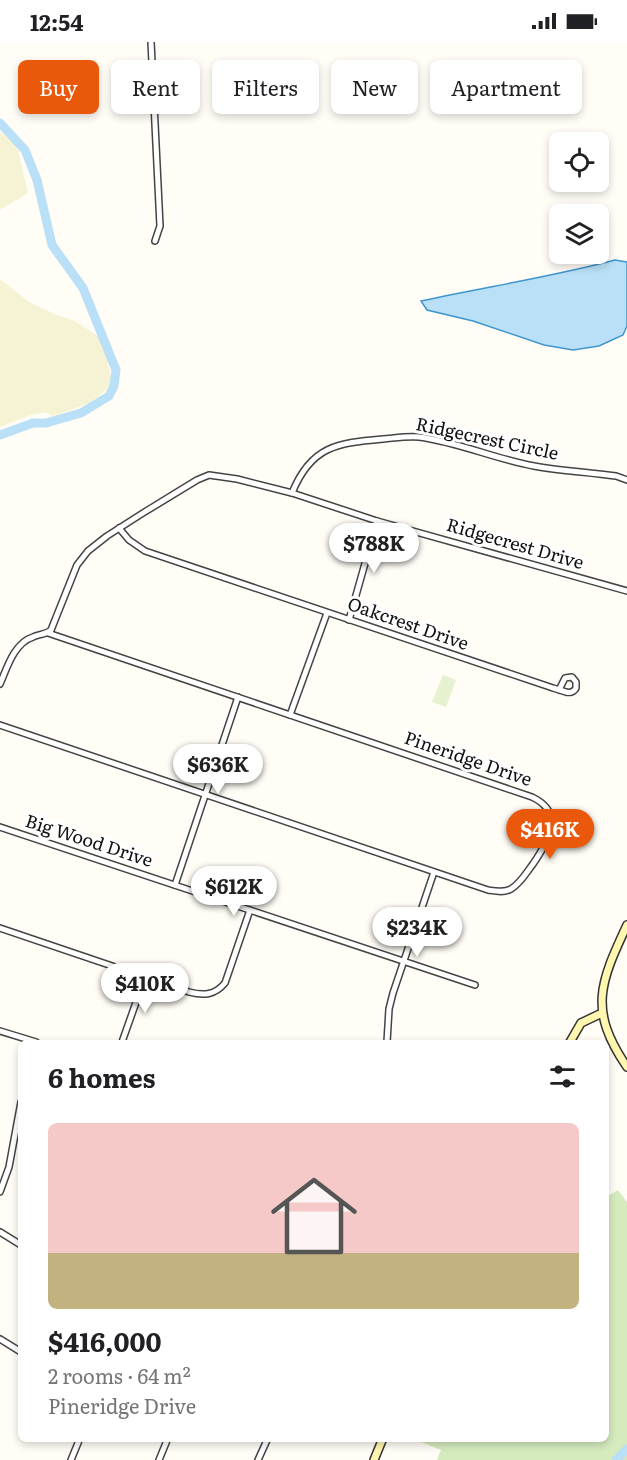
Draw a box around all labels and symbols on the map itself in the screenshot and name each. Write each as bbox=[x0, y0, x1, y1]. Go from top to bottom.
street label: Ridgecrest Circle bbox=[413, 409, 561, 466]
street label: Ridgecrest Drive bbox=[444, 510, 587, 575]
pin: $788K bbox=[332, 523, 416, 574]
street label: Oakcrest Drive bbox=[344, 589, 473, 656]
street label: Pineridge Drive bbox=[401, 723, 536, 792]
pin: $636K bbox=[176, 744, 260, 795]
street label: Big Wood Drive bbox=[22, 806, 157, 873]
pin: $416K bbox=[508, 809, 592, 860]
pin: $612K bbox=[192, 866, 276, 917]
pin: $234K bbox=[375, 907, 459, 958]
pin: $410K bbox=[103, 963, 187, 1014]

